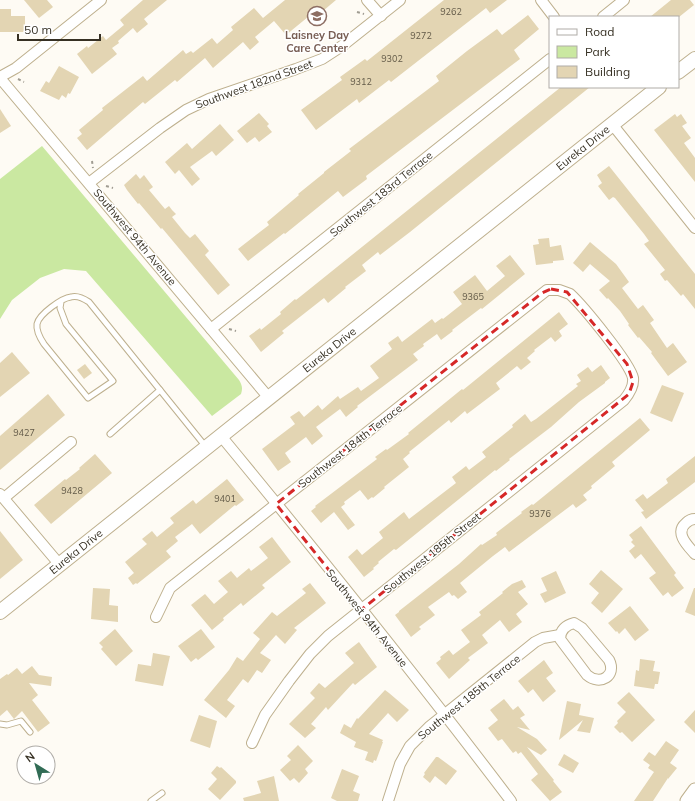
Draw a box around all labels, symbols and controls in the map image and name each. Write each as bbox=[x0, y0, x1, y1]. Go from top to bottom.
school or university icon: Laisney Day Care Center bbox=[306, 5, 328, 27]
house number: 9262 bbox=[440, 6, 462, 17]
scale bar bbox=[18, 16, 100, 42]
legend bbox=[549, 16, 679, 88]
text: 50 m bbox=[24, 22, 52, 37]
text: Road bbox=[585, 24, 614, 39]
place label: Laisney Day Care Center bbox=[285, 28, 349, 55]
house number: 9272 bbox=[410, 30, 432, 41]
text: Park bbox=[585, 44, 611, 59]
house number: 9302 bbox=[381, 53, 403, 64]
street label: Southwest 182nd Street bbox=[194, 56, 315, 112]
text: Building bbox=[585, 64, 630, 79]
house number: 9312 bbox=[350, 76, 372, 87]
street label: Eureka Drive bbox=[553, 122, 612, 173]
street label: Southwest 183rd Terrace bbox=[327, 148, 435, 240]
street label: Southwest 94th Avenue bbox=[90, 186, 180, 288]
house number: 9365 bbox=[462, 291, 484, 302]
street label: Eureka Drive bbox=[300, 324, 359, 375]
street label: Southwest 184th Terrace bbox=[295, 401, 405, 491]
house number: 9427 bbox=[13, 427, 35, 438]
house number: 9428 bbox=[61, 485, 83, 496]
house number: 9401 bbox=[214, 493, 236, 504]
house number: 9376 bbox=[529, 508, 551, 519]
street label: Southwest 185th Street bbox=[381, 509, 483, 596]
street label: Eureka Drive bbox=[46, 526, 105, 577]
street label: Southwest 94th Avenue bbox=[323, 566, 411, 670]
street label: Southwest 185th Terrace bbox=[415, 651, 523, 743]
north arrow bbox=[16, 745, 56, 785]
text: N bbox=[22, 749, 38, 765]

